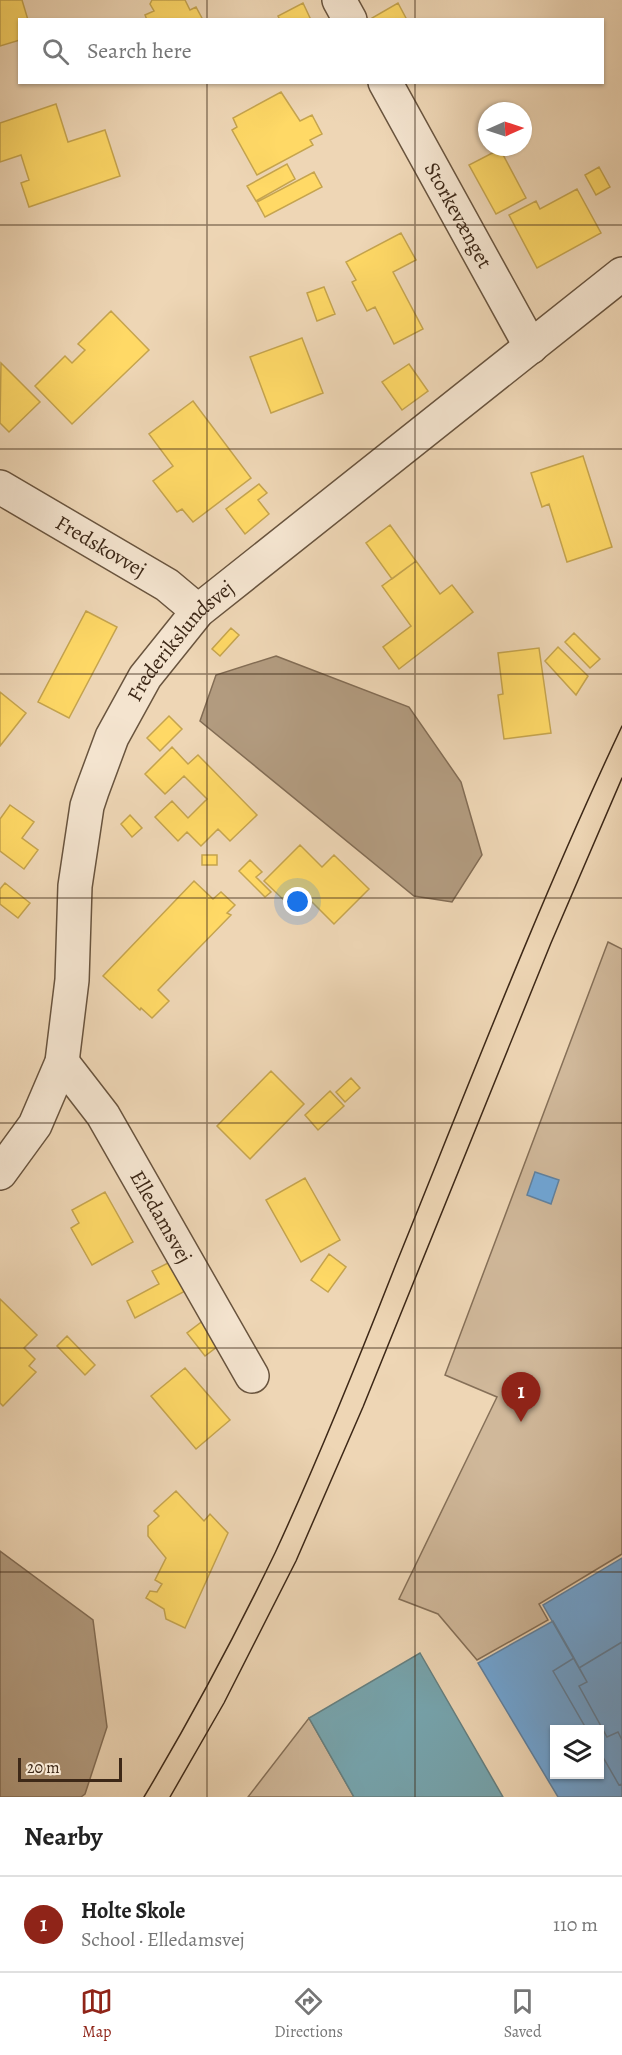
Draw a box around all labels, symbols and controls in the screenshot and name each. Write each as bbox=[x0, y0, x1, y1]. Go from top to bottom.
search box bbox=[18, 18, 604, 84]
icon: search bbox=[39, 35, 72, 68]
text: Search here bbox=[87, 36, 192, 66]
north arrow bbox=[478, 102, 532, 156]
street label: Storkevænget bbox=[418, 157, 499, 273]
street label: Fredskovvej bbox=[50, 509, 151, 584]
street label: Frederikslundsvej bbox=[120, 574, 240, 706]
your location bbox=[283, 887, 312, 916]
street label: Elledamsvej bbox=[123, 1165, 199, 1268]
pin: 1 bbox=[502, 1372, 540, 1422]
map controls bbox=[550, 1725, 604, 1779]
button: layers bbox=[550, 1725, 604, 1779]
scale bar bbox=[18, 1755, 122, 1782]
text: 20 m bbox=[27, 1757, 60, 1779]
text: Nearby bbox=[24, 1819, 103, 1854]
text: Holte Skole bbox=[81, 1896, 185, 1926]
text: 1 bbox=[40, 1911, 47, 1938]
text: 110 m bbox=[553, 1911, 598, 1938]
text: School · Elledamsvej bbox=[81, 1926, 245, 1953]
tab: Map bbox=[80, 1985, 113, 2043]
tab: Directions bbox=[274, 1985, 343, 2043]
tab: Saved bbox=[504, 1985, 542, 2043]

